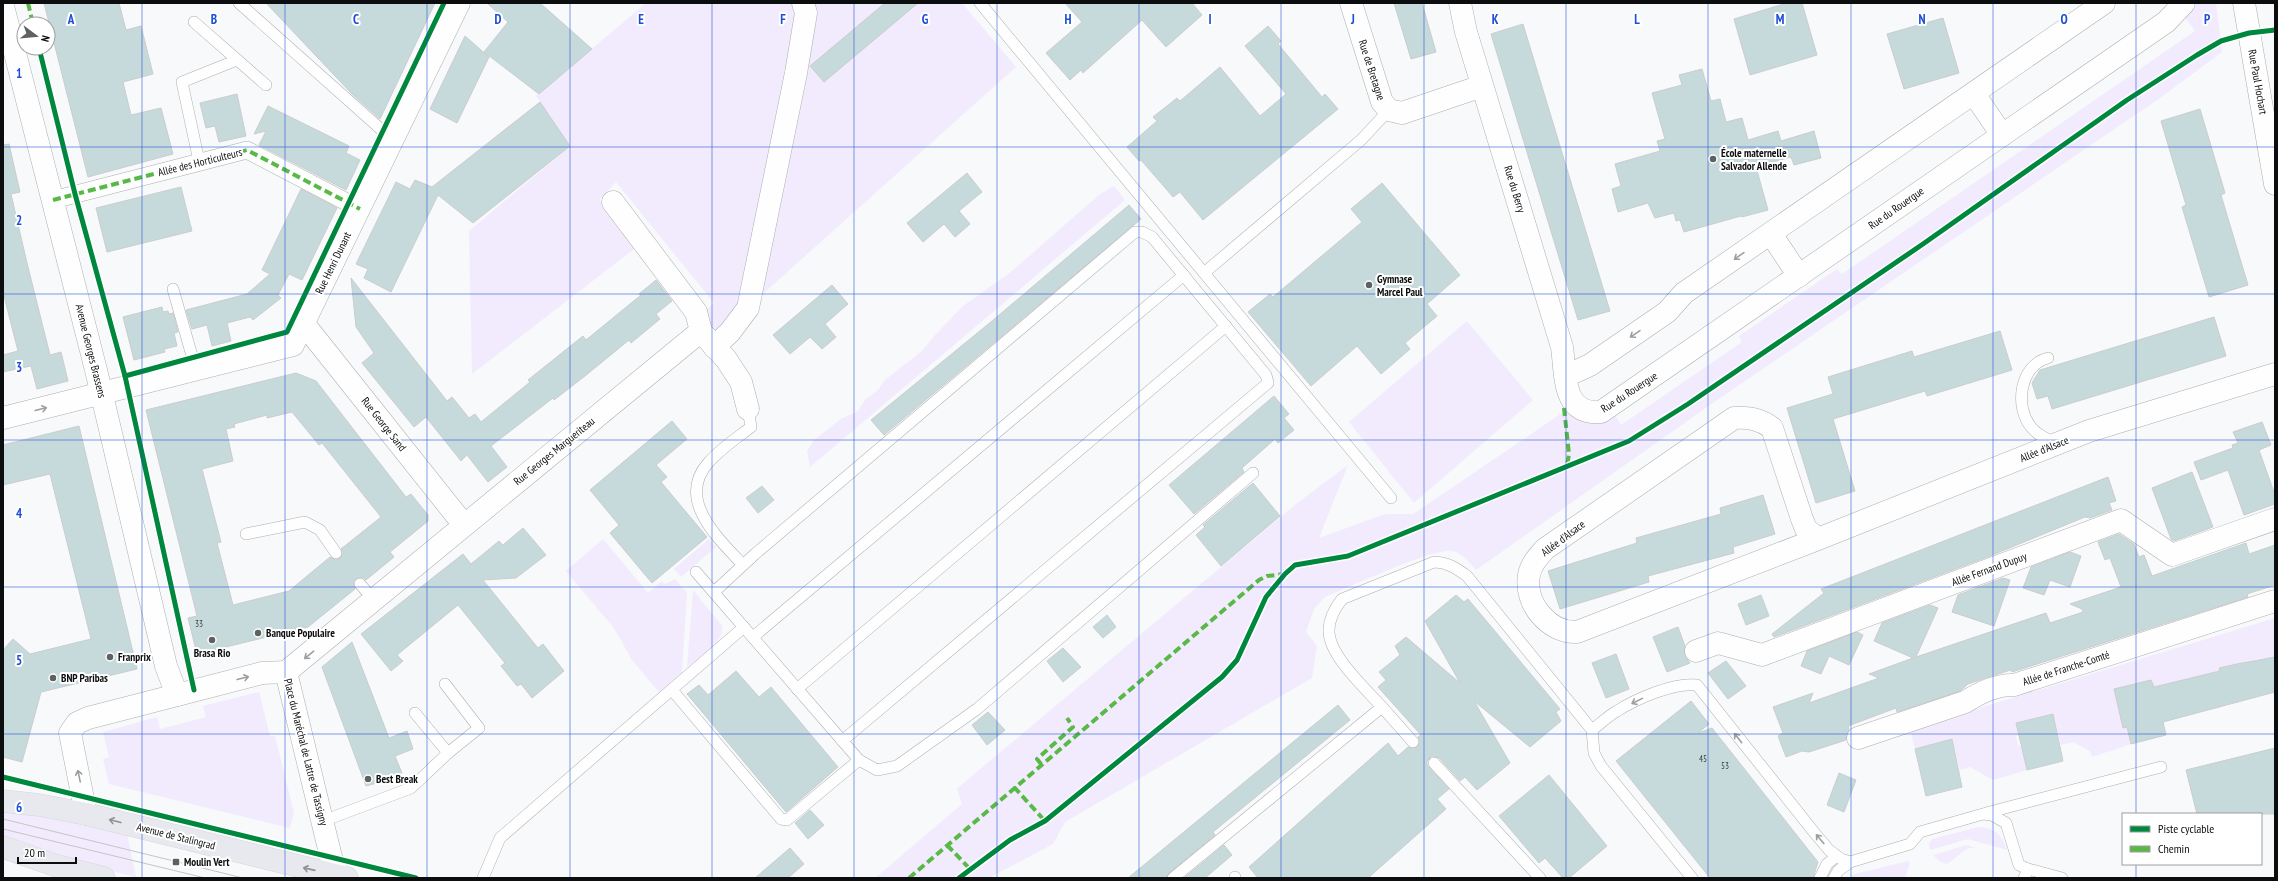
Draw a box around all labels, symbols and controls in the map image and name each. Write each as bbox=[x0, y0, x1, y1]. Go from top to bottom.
text: A bbox=[67, 11, 75, 28]
text: B bbox=[211, 11, 217, 28]
text: C bbox=[353, 11, 359, 28]
text: D bbox=[495, 11, 502, 28]
text: E bbox=[638, 11, 644, 28]
text: F bbox=[780, 11, 786, 28]
text: G bbox=[922, 11, 929, 28]
text: H bbox=[1065, 11, 1072, 28]
text: I bbox=[1208, 11, 1212, 28]
text: J bbox=[1350, 11, 1355, 28]
text: K bbox=[1492, 11, 1499, 28]
text: L bbox=[1634, 11, 1640, 28]
text: M bbox=[1776, 11, 1785, 28]
text: N bbox=[1918, 11, 1926, 28]
text: O bbox=[2060, 11, 2068, 28]
text: P bbox=[2204, 11, 2210, 28]
north arrow bbox=[16, 16, 56, 56]
text: N bbox=[38, 34, 53, 44]
street label: Rue de Bretagne bbox=[1356, 38, 1389, 102]
street label: Rue Paul Hochart bbox=[2245, 48, 2271, 116]
text: 1 bbox=[16, 65, 22, 82]
street label: Allée des Horticulteurs bbox=[156, 145, 244, 179]
place label: École maternelle Salvador Allende bbox=[1721, 146, 1787, 173]
marker: École maternelle Salvador Allende bbox=[1708, 154, 1718, 164]
street label: Rue du Berry bbox=[1501, 164, 1529, 215]
street label: Rue du Rouergue bbox=[1865, 183, 1927, 232]
text: 2 bbox=[16, 212, 22, 229]
street label: Rue Henri Dunant bbox=[312, 230, 354, 296]
one-way arrow bbox=[1733, 252, 1744, 260]
place label: Gymnase Marcel Paul bbox=[1377, 272, 1423, 299]
marker: Gymnase Marcel Paul bbox=[1364, 280, 1374, 290]
street label: Avenue Georges Brassens bbox=[73, 303, 110, 400]
one-way arrow bbox=[1630, 330, 1641, 338]
text: 3 bbox=[16, 359, 22, 376]
street label: Rue du Rouergue bbox=[1598, 368, 1660, 416]
street label: Rue George Sand bbox=[359, 394, 410, 454]
one-way arrow bbox=[34, 404, 47, 412]
street label: Rue Georges Margueriteau bbox=[511, 414, 598, 488]
street label: Allée d'Alsace bbox=[2018, 433, 2071, 465]
text: 4 bbox=[16, 505, 23, 522]
street label: Allée d'Alsace bbox=[1538, 517, 1588, 559]
street label: Allée Fernand Dupuy bbox=[1949, 549, 2029, 589]
house number: 33 bbox=[195, 618, 203, 629]
place label: Banque Populaire bbox=[266, 626, 335, 640]
marker: Banque Populaire bbox=[253, 628, 263, 638]
marker: Brasa Rio bbox=[207, 635, 217, 645]
place label: Brasa Rio bbox=[194, 646, 230, 660]
street label: Allée de Franche-Comté bbox=[2021, 647, 2112, 689]
place label: Franprix bbox=[118, 650, 151, 664]
one-way arrow bbox=[303, 650, 314, 659]
text: 5 bbox=[16, 652, 22, 669]
marker: Franprix bbox=[105, 652, 115, 662]
place label: BNP Paribas bbox=[61, 671, 108, 685]
marker: BNP Paribas bbox=[48, 673, 58, 683]
one-way arrow bbox=[236, 674, 249, 681]
street label: Place du Maréchal de Lattre de Tassigny bbox=[281, 677, 331, 828]
one-way arrow bbox=[1631, 698, 1643, 705]
one-way arrow bbox=[1734, 732, 1743, 743]
house number: 45 bbox=[1699, 753, 1707, 764]
house number: 53 bbox=[1721, 760, 1729, 771]
one-way arrow bbox=[75, 770, 83, 783]
place label: Best Break bbox=[376, 772, 418, 786]
marker: Best Break bbox=[363, 774, 373, 784]
text: 6 bbox=[16, 799, 22, 816]
legend bbox=[2122, 813, 2262, 865]
one-way arrow bbox=[109, 817, 122, 825]
street label: Avenue de Stalingrad bbox=[135, 819, 217, 853]
text: Piste cyclable bbox=[2158, 821, 2214, 836]
one-way arrow bbox=[1815, 834, 1824, 844]
scale bar bbox=[18, 839, 76, 865]
text: Chemin bbox=[2158, 841, 2189, 856]
text: 20 m bbox=[24, 845, 45, 860]
place label: Moulin Vert bbox=[184, 855, 230, 869]
marker: Moulin Vert bbox=[171, 857, 181, 867]
one-way arrow bbox=[303, 865, 316, 872]

